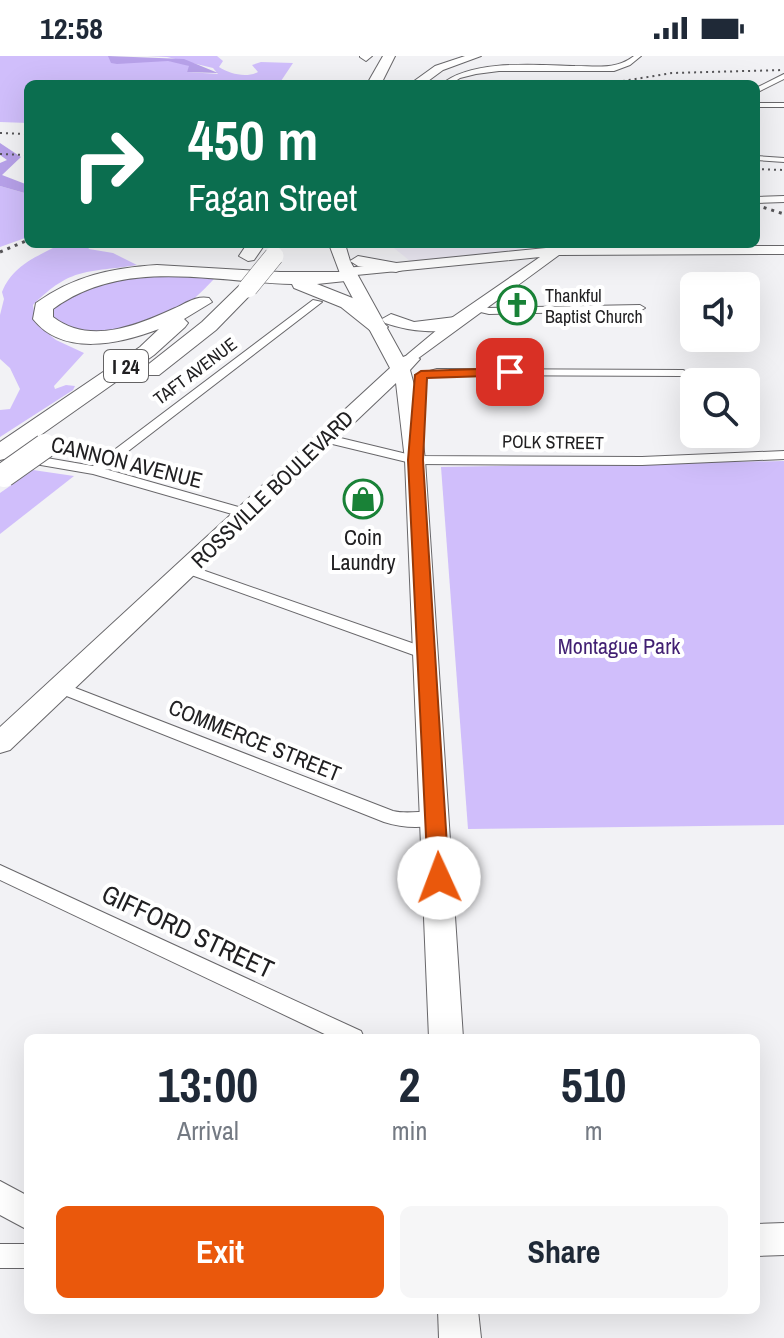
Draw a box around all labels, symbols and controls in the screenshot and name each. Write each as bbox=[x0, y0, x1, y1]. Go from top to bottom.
text: 12:58 bbox=[40, 8, 103, 48]
text: 450 m bbox=[188, 102, 318, 177]
icon: right bbox=[56, 112, 160, 216]
text: Fagan Street bbox=[188, 174, 357, 222]
map controls bbox=[680, 272, 760, 448]
button: sound bbox=[680, 272, 760, 352]
place label: Thankful Baptist Church bbox=[545, 283, 643, 329]
church icon: Thankful Baptist Church bbox=[496, 284, 538, 326]
street label: TAFT AVENUE bbox=[148, 331, 242, 411]
pin bbox=[476, 338, 544, 406]
road number: I 24 bbox=[104, 350, 148, 382]
icon: arrive bbox=[488, 350, 532, 394]
button: search bbox=[680, 368, 760, 448]
street label: ROSSVILLE BOULEVARD bbox=[184, 403, 360, 575]
street label: CANNON AVENUE bbox=[48, 429, 206, 495]
street label: POLK STREET bbox=[502, 429, 604, 455]
shop icon: Coin Laundry bbox=[342, 478, 384, 520]
place label: Coin Laundry bbox=[330, 522, 396, 577]
park label: Montague Park bbox=[558, 631, 681, 661]
street label: COMMERCE STREET bbox=[164, 692, 346, 788]
position arrow bbox=[397, 836, 481, 920]
street label: GIFFORD STREET bbox=[96, 876, 280, 986]
text: 13:00 bbox=[158, 1052, 258, 1117]
text: 2 bbox=[399, 1052, 420, 1117]
text: 510 bbox=[561, 1052, 626, 1117]
text: Arrival bbox=[177, 1113, 239, 1148]
text: min bbox=[392, 1113, 427, 1148]
text: m bbox=[585, 1113, 603, 1148]
button: Exit bbox=[56, 1206, 384, 1298]
button: Share bbox=[400, 1206, 728, 1298]

